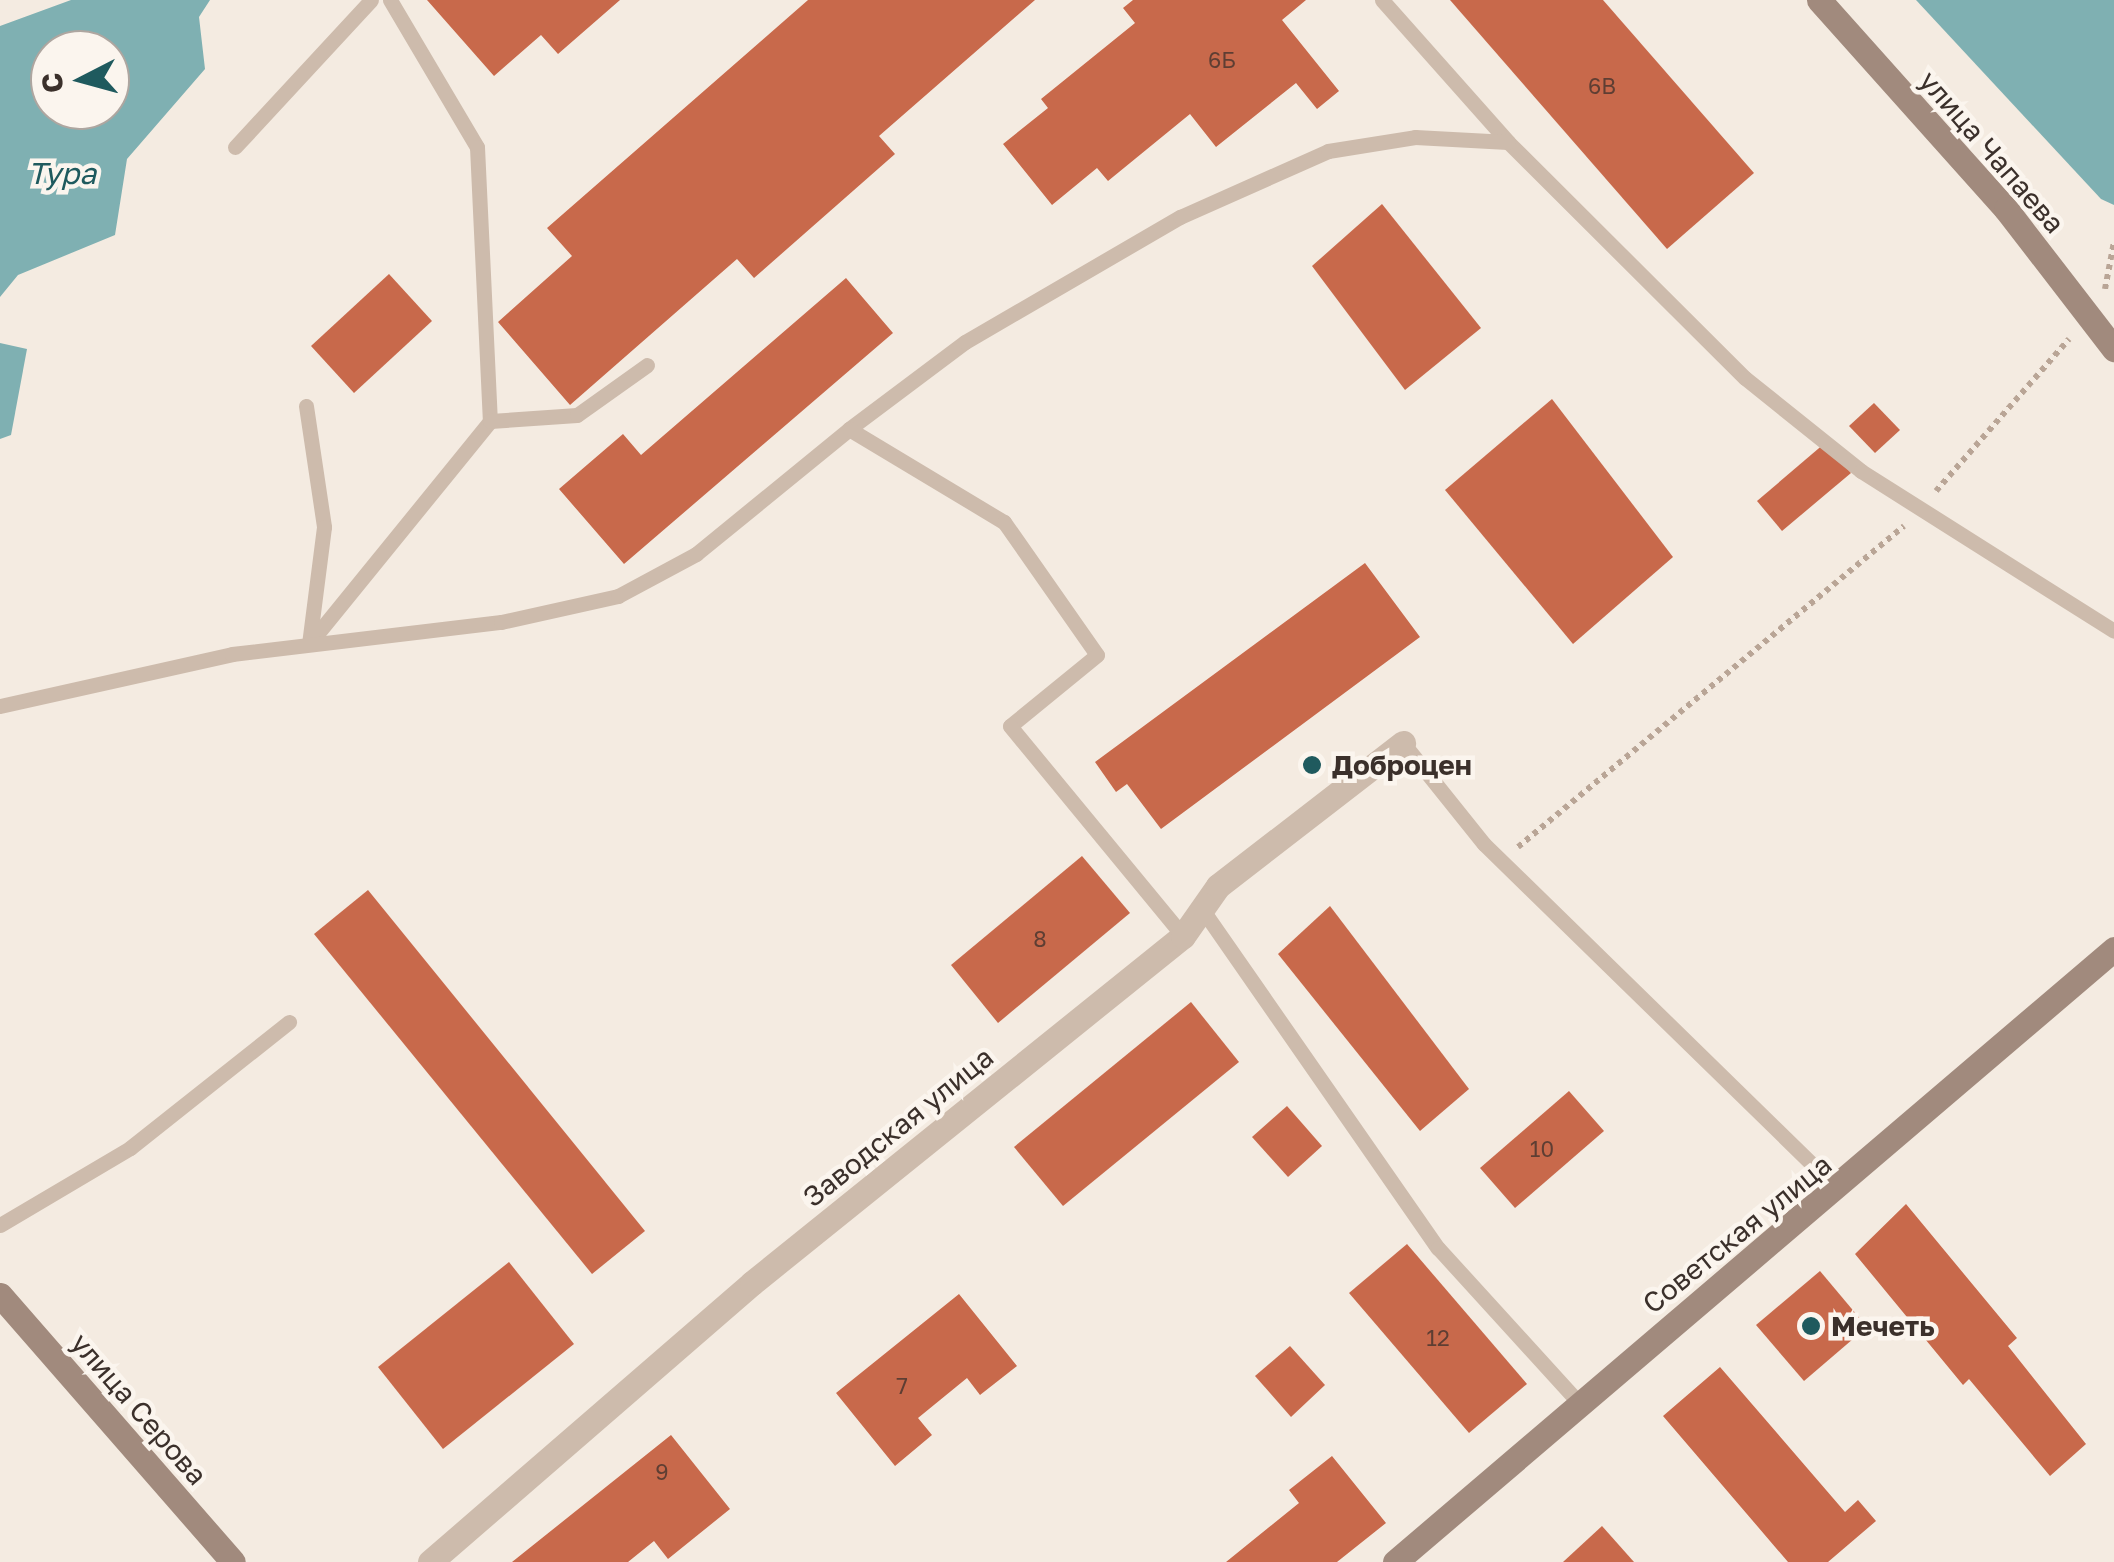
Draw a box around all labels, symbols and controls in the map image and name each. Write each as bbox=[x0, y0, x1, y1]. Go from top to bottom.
north arrow bbox=[30, 30, 130, 130]
house number: 6Б bbox=[1208, 47, 1236, 73]
street label: улица Чапаева bbox=[1912, 64, 2072, 240]
text: С bbox=[34, 71, 69, 95]
house number: 6В bbox=[1588, 73, 1616, 99]
water label: Тура bbox=[28, 155, 96, 191]
place label: Доброцен bbox=[1332, 748, 1472, 782]
marker: Доброцен bbox=[1301, 754, 1323, 776]
house number: 8 bbox=[1033, 926, 1047, 952]
street label: Заводская улица bbox=[796, 1040, 1000, 1214]
house number: 10 bbox=[1530, 1136, 1554, 1162]
street label: Советская улица bbox=[1636, 1148, 1838, 1320]
place label: Мечеть bbox=[1831, 1309, 1935, 1343]
marker: Мечеть bbox=[1800, 1315, 1822, 1337]
house number: 12 bbox=[1426, 1325, 1450, 1351]
street label: улица Серова bbox=[64, 1326, 214, 1492]
house number: 7 bbox=[896, 1373, 908, 1399]
house number: 9 bbox=[655, 1459, 669, 1485]

